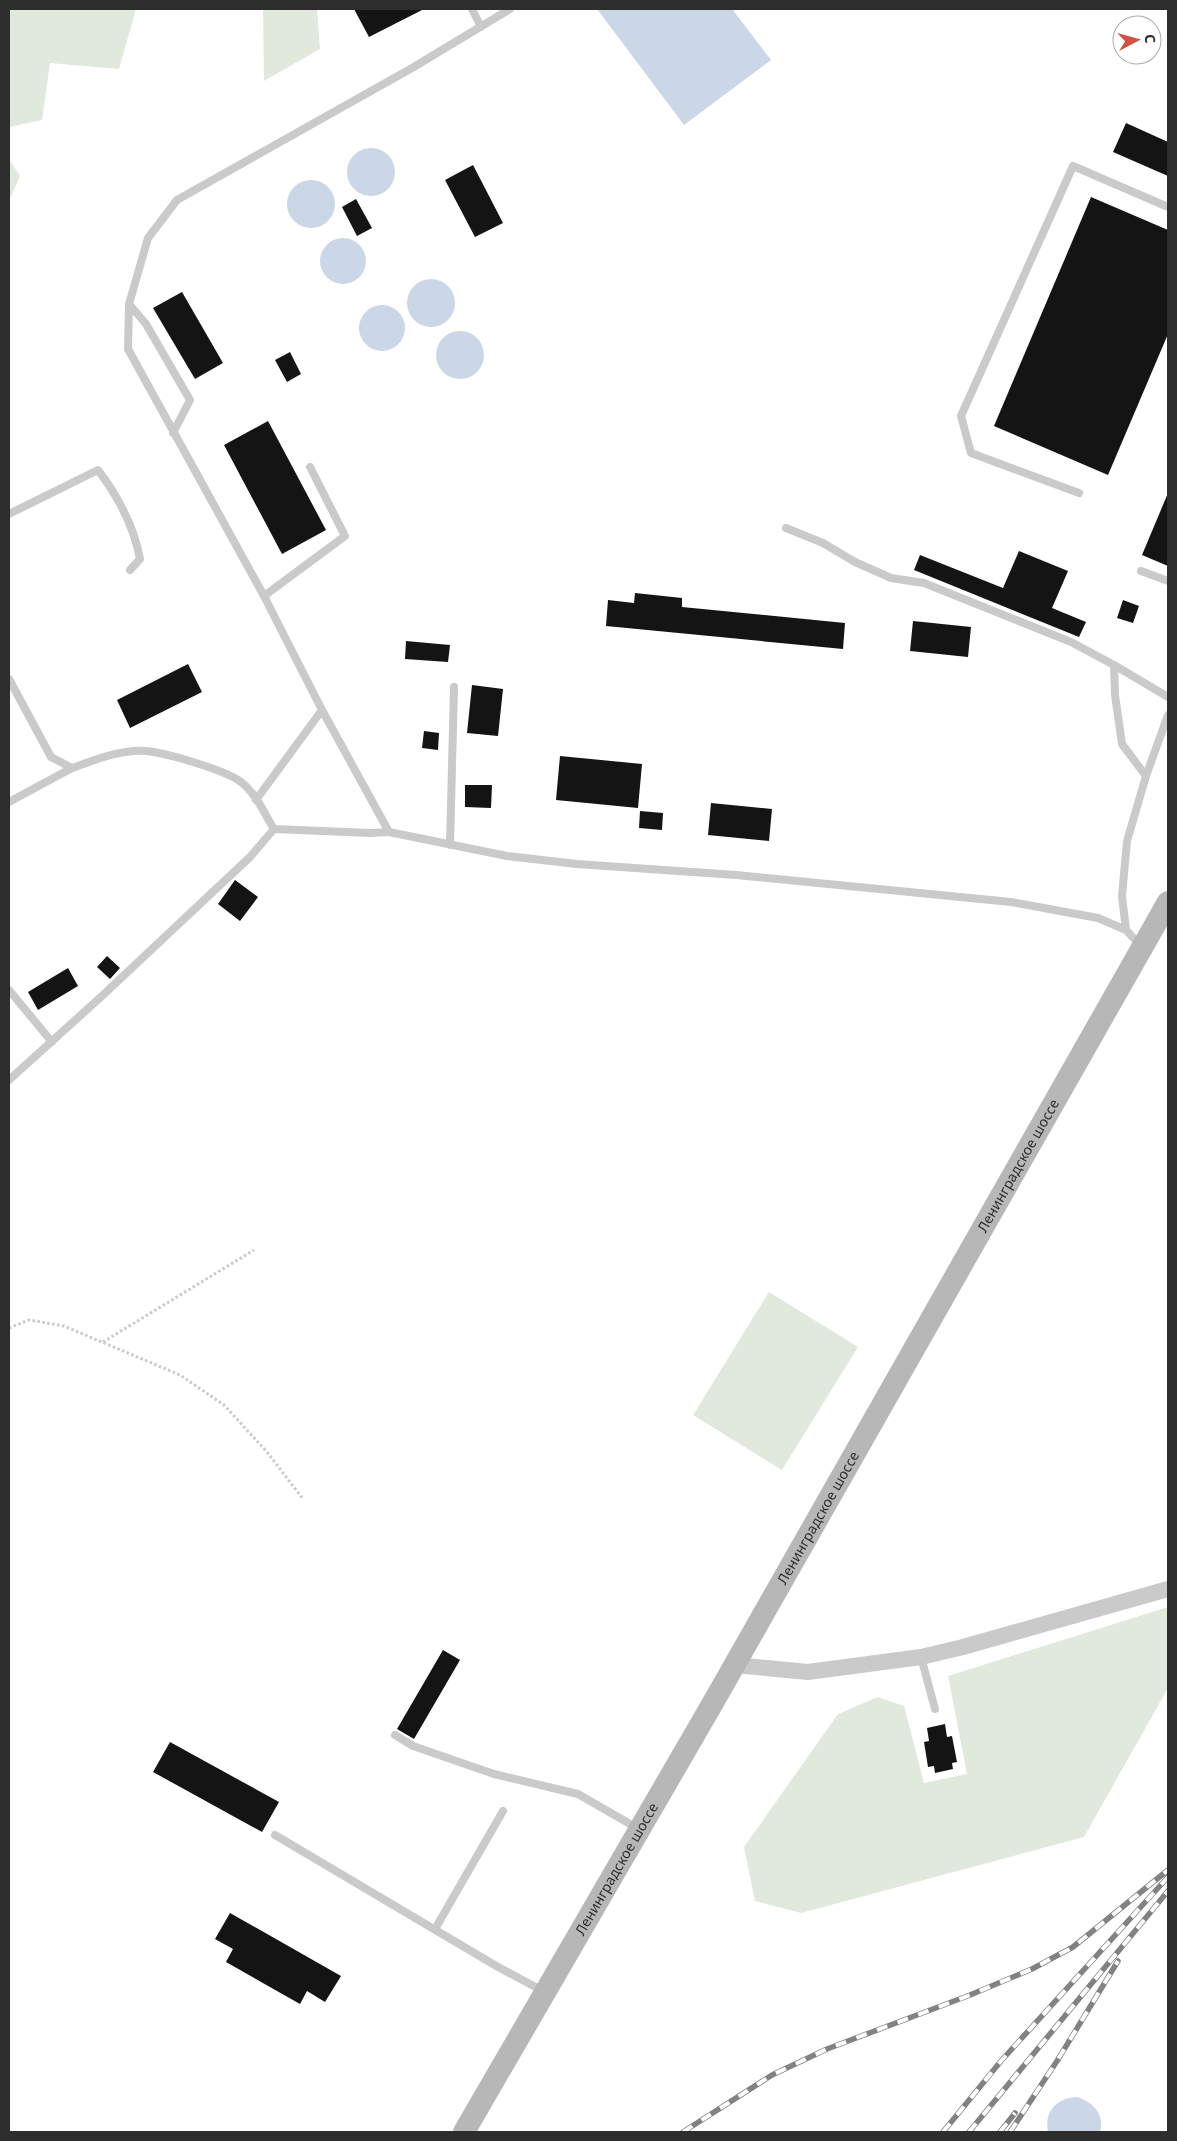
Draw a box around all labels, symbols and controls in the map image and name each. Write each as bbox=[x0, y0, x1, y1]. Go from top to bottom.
north arrow bbox=[1112, 15, 1162, 65]
text: С bbox=[1141, 33, 1160, 44]
street label: Ленинградское шоссе bbox=[972, 1095, 1063, 1235]
street label: Ленинградское шоссе bbox=[772, 1447, 863, 1588]
street label: Ленинградское шоссе bbox=[570, 1799, 662, 1939]

